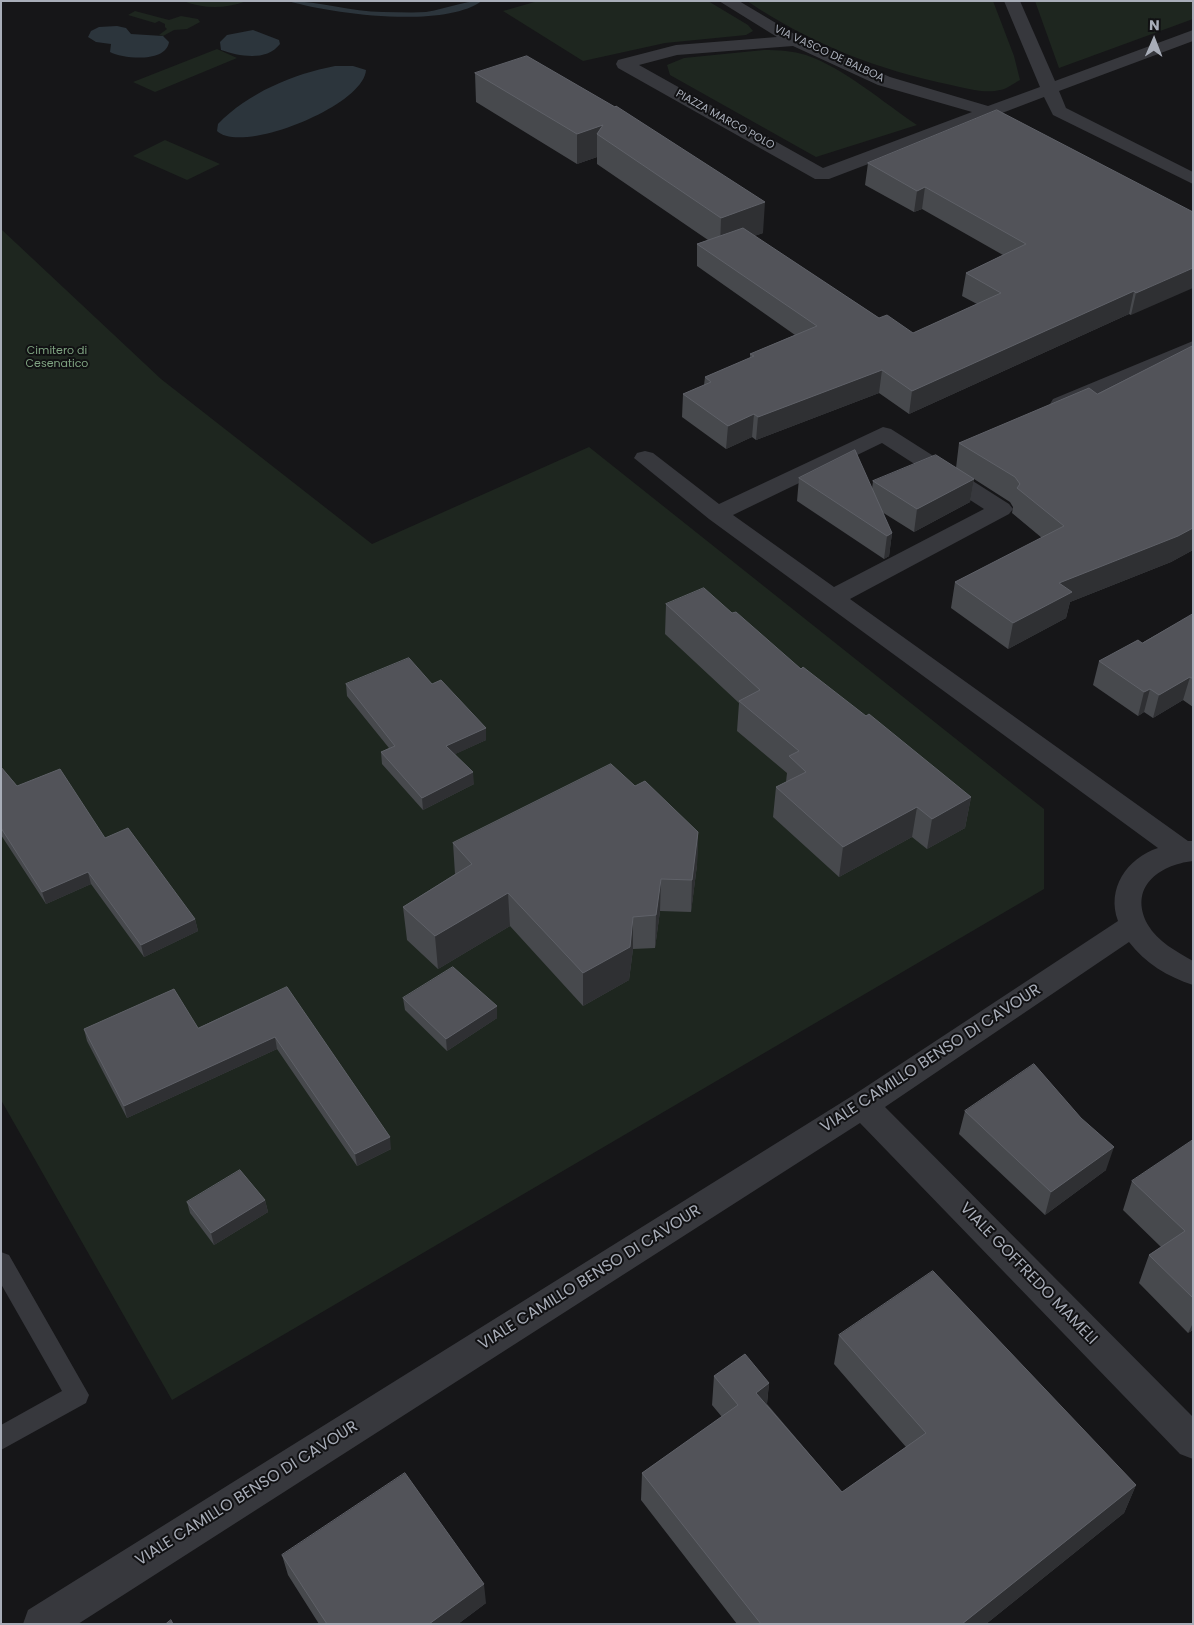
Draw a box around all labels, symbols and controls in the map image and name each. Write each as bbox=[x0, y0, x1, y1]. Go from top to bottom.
north arrow bbox=[1129, 15, 1179, 65]
text: N bbox=[1149, 15, 1160, 35]
street label: VIA VASCO DE BALBOA bbox=[772, 23, 886, 85]
street label: PIAZZA MARCO POLO bbox=[673, 87, 777, 153]
park label: Cimitero di Cesenatico bbox=[26, 344, 88, 370]
street label: VIALE CAMILLO BENSO DI CAVOUR bbox=[817, 981, 1045, 1137]
street label: VIALE GOFFREDO MAMELI bbox=[955, 1199, 1101, 1349]
street label: VIALE CAMILLO BENSO DI CAVOUR bbox=[475, 1201, 705, 1355]
street label: VIALE CAMILLO BENSO DI CAVOUR bbox=[132, 1417, 362, 1571]

